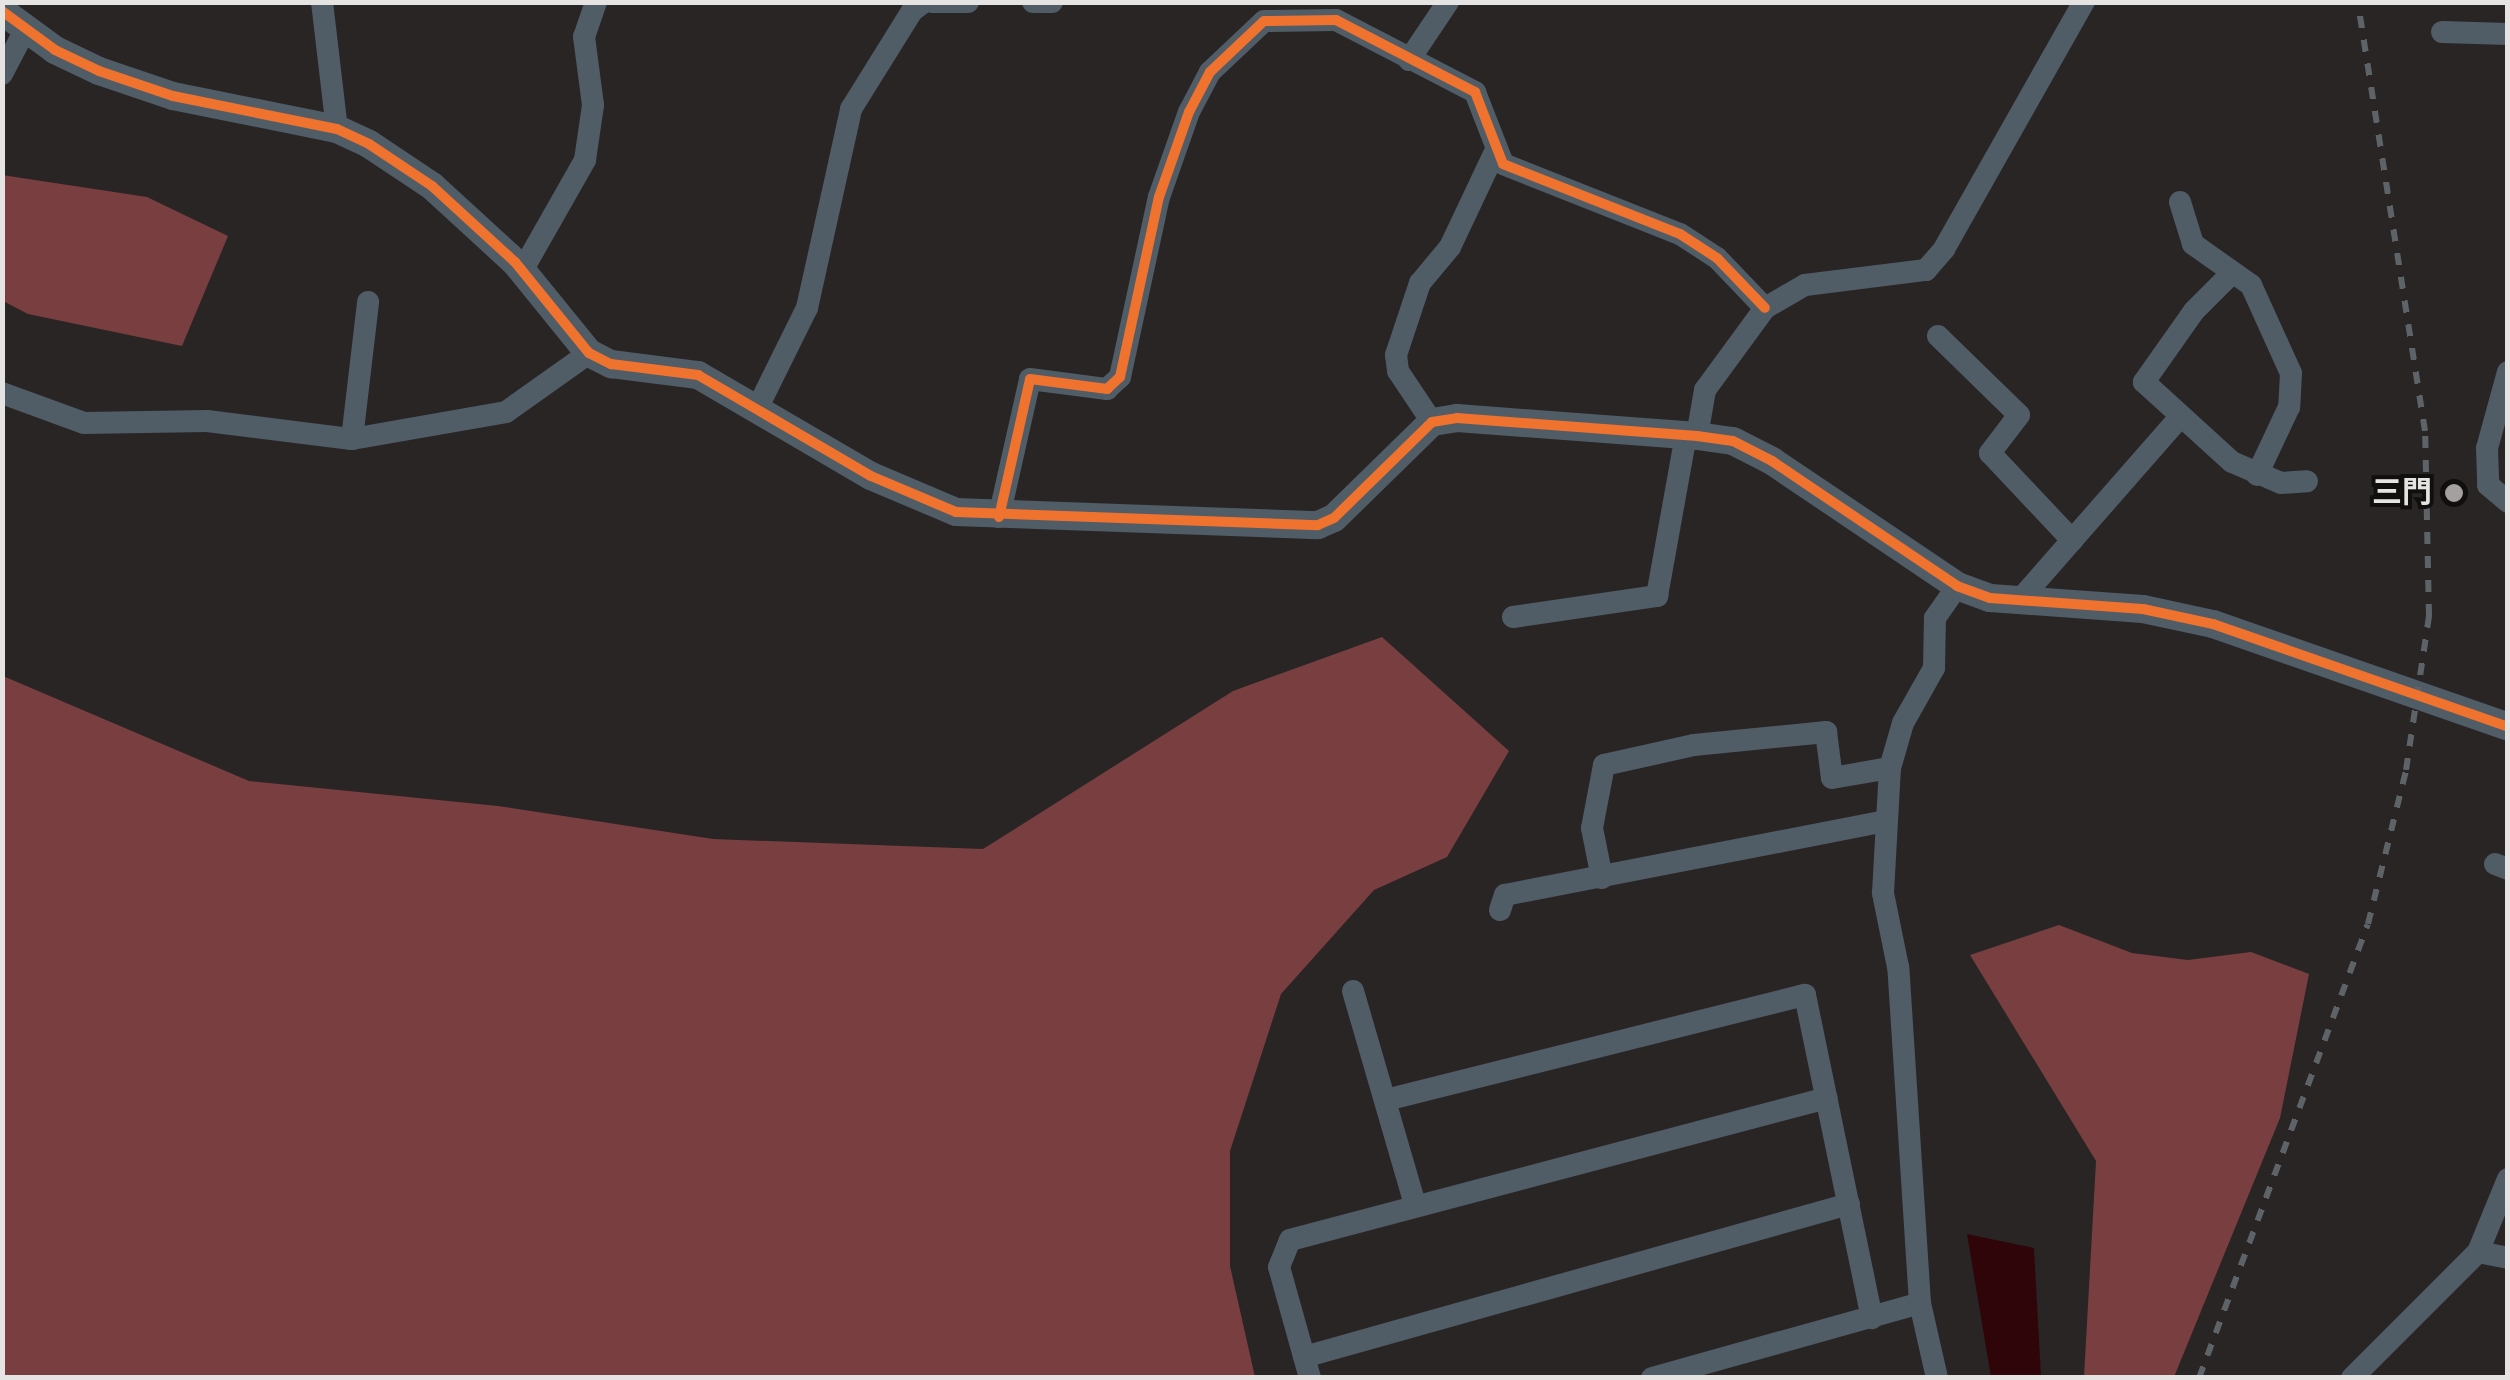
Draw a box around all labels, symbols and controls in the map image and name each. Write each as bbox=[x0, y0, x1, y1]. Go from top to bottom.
place label: 三門 bbox=[2372, 475, 2432, 511]
marker: 三門 bbox=[2441, 480, 2467, 506]

